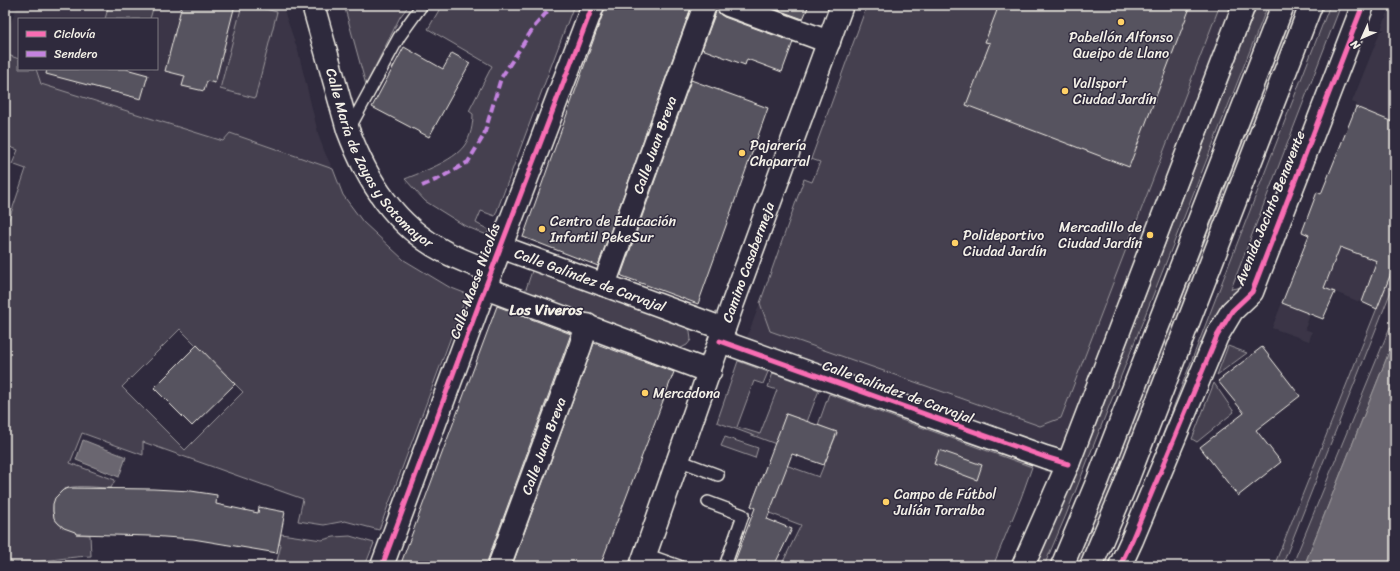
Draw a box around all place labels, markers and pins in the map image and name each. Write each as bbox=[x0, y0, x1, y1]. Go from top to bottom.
marker: Pabellón Alfonso Queipo de Llano bbox=[1116, 17, 1126, 27]
place label: Pabellón Alfonso Queipo de Llano bbox=[1069, 25, 1173, 66]
place label: Vallsport Ciudad Jardín bbox=[1073, 71, 1157, 112]
marker: Vallsport Ciudad Jardín bbox=[1060, 86, 1070, 96]
place label: Pajarería Chaparral bbox=[750, 133, 811, 174]
marker: Pajarería Chaparral bbox=[737, 148, 747, 158]
place label: Centro de Educación Infantil PekeSur bbox=[549, 209, 676, 250]
place label: Mercadillo de Ciudad Jardín bbox=[1058, 215, 1142, 256]
place label: Polideportivo Ciudad Jardín bbox=[963, 223, 1047, 264]
marker: Centro de Educación Infantil PekeSur bbox=[537, 224, 547, 234]
marker: Mercadillo de Ciudad Jardín bbox=[1145, 230, 1155, 240]
marker: Polideportivo Ciudad Jardín bbox=[950, 238, 960, 248]
place label: Mercadona bbox=[653, 381, 720, 406]
marker: Mercadona bbox=[640, 388, 650, 398]
place label: Campo de Fútbol Julíán Torralba bbox=[893, 482, 997, 523]
marker: Campo de Fútbol Julíán Torralba bbox=[881, 497, 891, 507]

